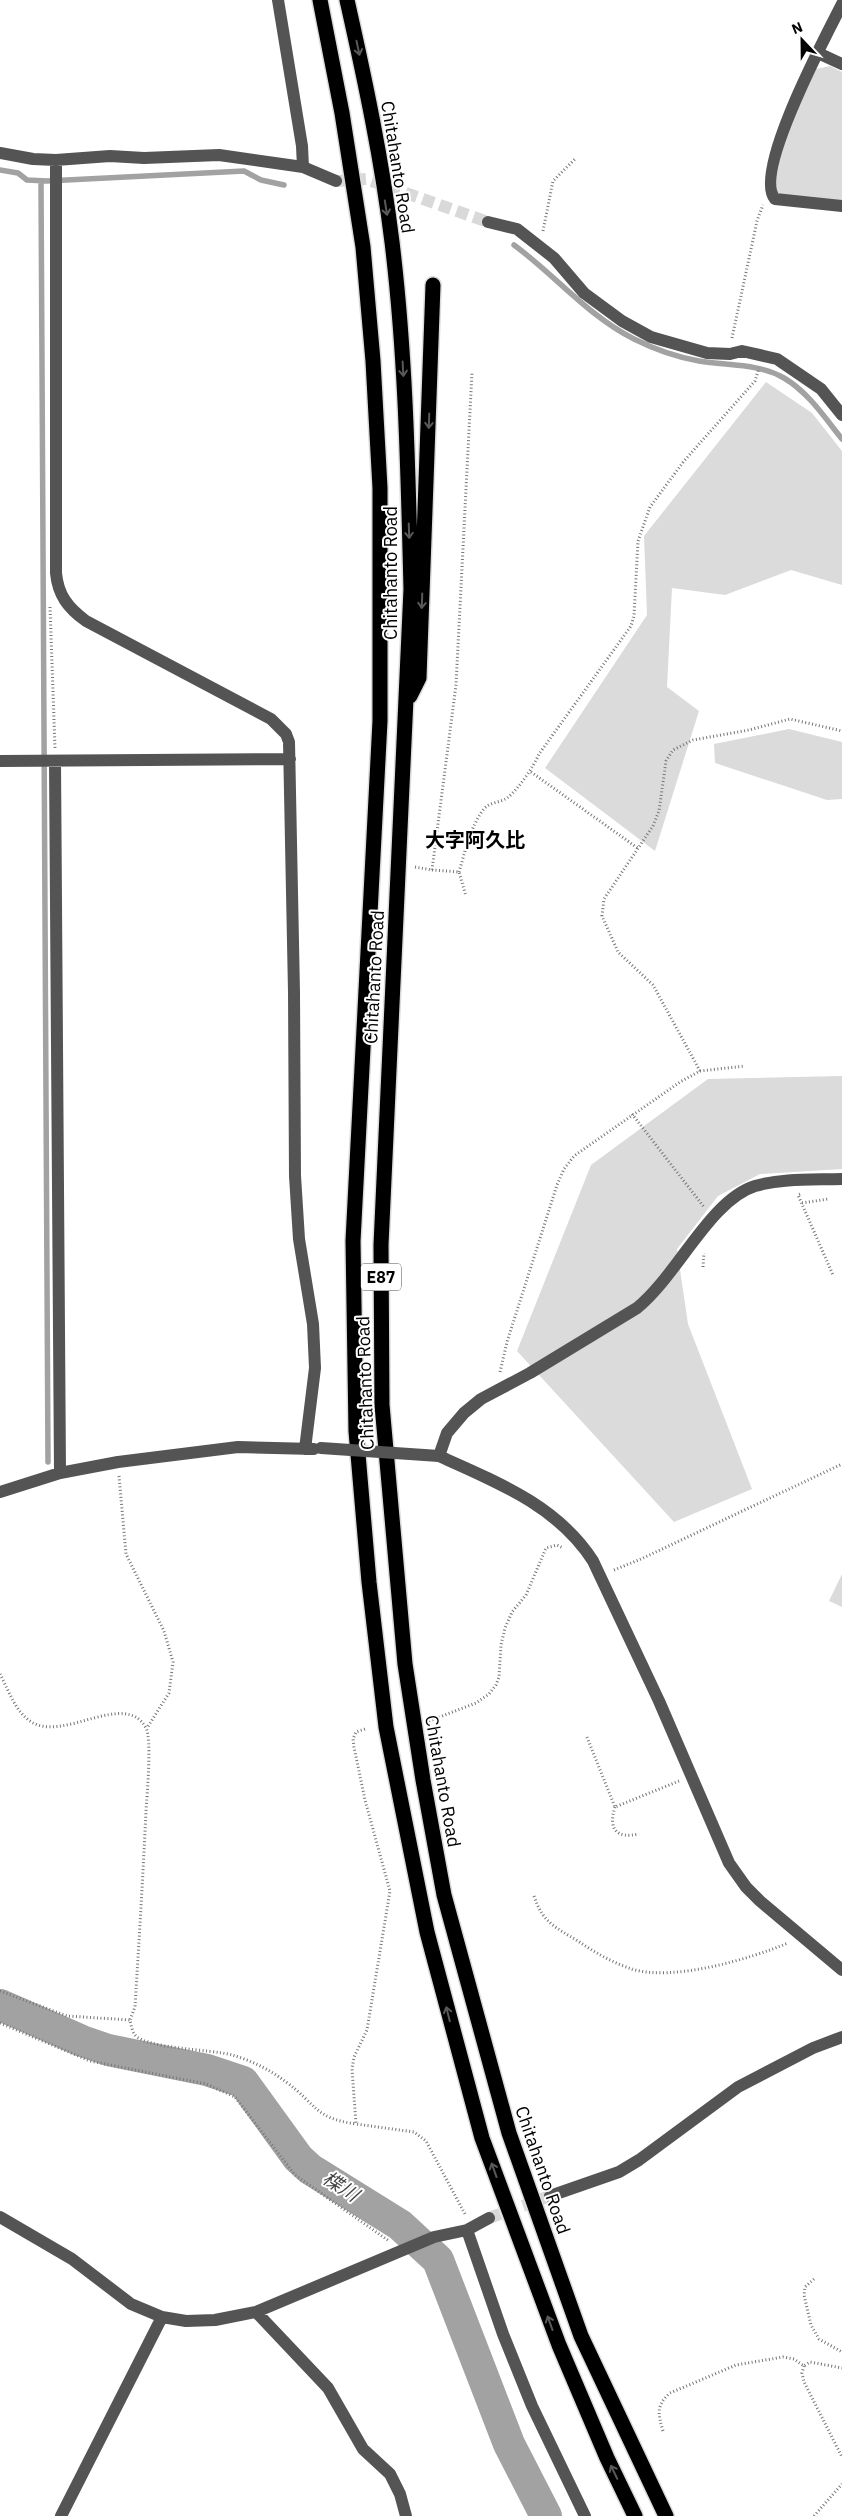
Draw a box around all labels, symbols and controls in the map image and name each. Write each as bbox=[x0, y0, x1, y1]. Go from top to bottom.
north arrow bbox=[777, 15, 827, 65]
text: N bbox=[789, 18, 805, 38]
one-way arrow bbox=[353, 39, 363, 55]
street label: Chitahanto Road bbox=[376, 99, 420, 235]
one-way arrow bbox=[382, 199, 392, 215]
one-way arrow bbox=[398, 360, 408, 377]
one-way arrow bbox=[424, 413, 433, 429]
street label: Chitahanto Road bbox=[379, 506, 402, 640]
one-way arrow bbox=[405, 523, 414, 539]
one-way arrow bbox=[417, 592, 427, 609]
district label: 大字阿久比 bbox=[425, 826, 525, 853]
street label: Chitahanto Road bbox=[359, 910, 389, 1044]
road number: E87 bbox=[361, 1264, 401, 1290]
street label: Chitahanto Road bbox=[351, 1316, 379, 1450]
street label: Chitahanto Road bbox=[420, 1713, 466, 1849]
one-way arrow bbox=[443, 2007, 452, 2023]
street label: Chitahanto Road bbox=[510, 2103, 576, 2237]
one-way arrow bbox=[489, 2163, 498, 2178]
water label: 楪川 bbox=[319, 2166, 365, 2207]
one-way arrow bbox=[545, 2315, 554, 2331]
one-way arrow bbox=[608, 2465, 618, 2480]

